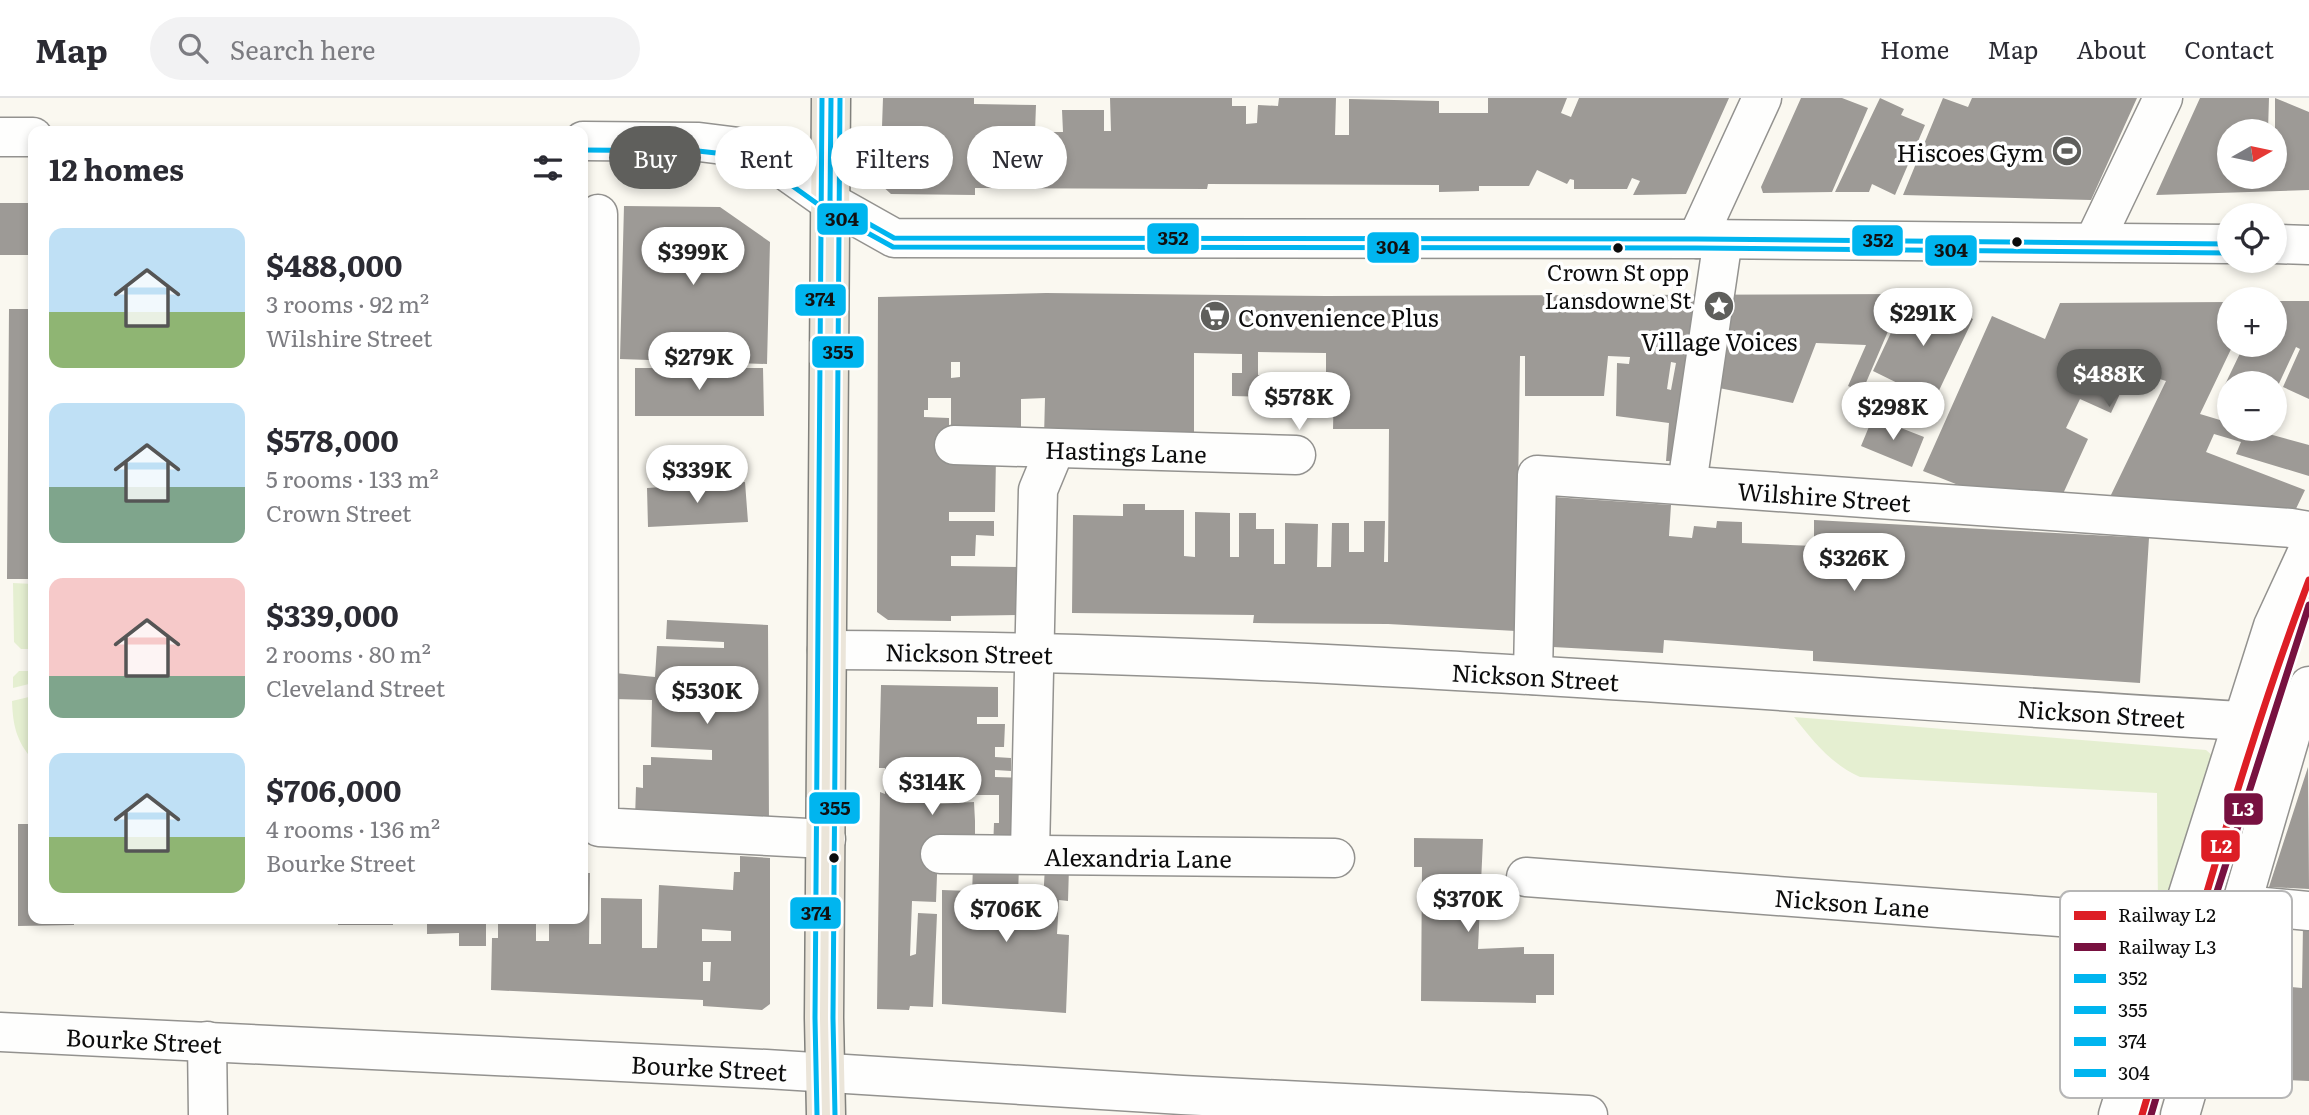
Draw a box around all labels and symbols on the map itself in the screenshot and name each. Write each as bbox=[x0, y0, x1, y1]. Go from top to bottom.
north arrow bbox=[2217, 119, 2287, 189]
place label: Hiscoes Gym bbox=[1897, 134, 2044, 169]
sports icon: Hiscoes Gym bbox=[2050, 134, 2084, 168]
line badge: 304 bbox=[816, 202, 869, 236]
text: 304 bbox=[825, 204, 859, 232]
line badge: 352 bbox=[1146, 222, 1200, 255]
text: 352 bbox=[1158, 223, 1188, 251]
line badge: 352 bbox=[1851, 224, 1904, 257]
text: 352 bbox=[1863, 225, 1893, 253]
pin: $399K bbox=[644, 228, 742, 287]
line badge: 304 bbox=[1366, 231, 1420, 264]
text: 304 bbox=[1376, 232, 1410, 260]
line badge: 304 bbox=[1924, 234, 1978, 267]
text: 304 bbox=[1934, 235, 1968, 263]
unlabelled marker bbox=[2010, 235, 2024, 249]
marker: Crown St opp Lansdowne St bbox=[1611, 241, 1625, 255]
place label: Crown St opp Lansdowne St bbox=[1545, 255, 1692, 316]
line badge: 374 bbox=[794, 283, 847, 317]
text: 374 bbox=[805, 284, 836, 312]
pin: $291K bbox=[1874, 288, 1972, 348]
place icon: Village Voices bbox=[1702, 289, 1736, 323]
supermarket icon: Convenience Plus bbox=[1198, 299, 1232, 333]
place label: Convenience Plus bbox=[1238, 299, 1439, 334]
place label: Village Voices bbox=[1641, 323, 1798, 358]
pin: $279K bbox=[650, 332, 748, 392]
line badge: 355 bbox=[811, 335, 865, 369]
text: 355 bbox=[822, 337, 854, 365]
pin: $488K bbox=[2060, 350, 2158, 409]
pin: $578K bbox=[1250, 372, 1348, 432]
pin: $298K bbox=[1844, 382, 1942, 442]
street label: Hastings Lane bbox=[1045, 430, 1207, 470]
pin: $339K bbox=[648, 446, 746, 505]
street label: Wilshire Street bbox=[1736, 472, 1912, 519]
pin: $326K bbox=[1805, 533, 1903, 593]
street label: Nickson Street bbox=[885, 633, 1054, 671]
street label: Nickson Street bbox=[1451, 653, 1621, 698]
pin: $530K bbox=[658, 666, 756, 726]
street label: Nickson Street bbox=[2016, 689, 2186, 735]
pin: $314K bbox=[883, 758, 981, 817]
line badge: 355 bbox=[808, 791, 861, 825]
line badge: L3 bbox=[2223, 792, 2264, 826]
text: 355 bbox=[819, 793, 851, 821]
text: L3 bbox=[2232, 794, 2254, 822]
line badge: L2 bbox=[2200, 829, 2241, 863]
text: L2 bbox=[2210, 831, 2232, 859]
street label: Alexandria Lane bbox=[1044, 838, 1232, 874]
unlabelled marker bbox=[827, 851, 841, 865]
pin: $370K bbox=[1419, 874, 1517, 934]
street label: Nickson Lane bbox=[1773, 878, 1931, 925]
pin: $706K bbox=[957, 884, 1055, 944]
legend bbox=[2060, 891, 2292, 1098]
line badge: 374 bbox=[789, 896, 842, 930]
text: 374 bbox=[801, 898, 832, 926]
text: Railway L2 bbox=[2118, 900, 2216, 928]
text: Railway L3 bbox=[2118, 932, 2217, 960]
text: 352 bbox=[2118, 963, 2147, 991]
text: 355 bbox=[2118, 995, 2148, 1023]
street label: Bourke Street bbox=[65, 1018, 223, 1060]
text: 374 bbox=[2118, 1026, 2147, 1054]
street label: Bourke Street bbox=[630, 1045, 789, 1088]
text: 304 bbox=[2118, 1058, 2150, 1086]

